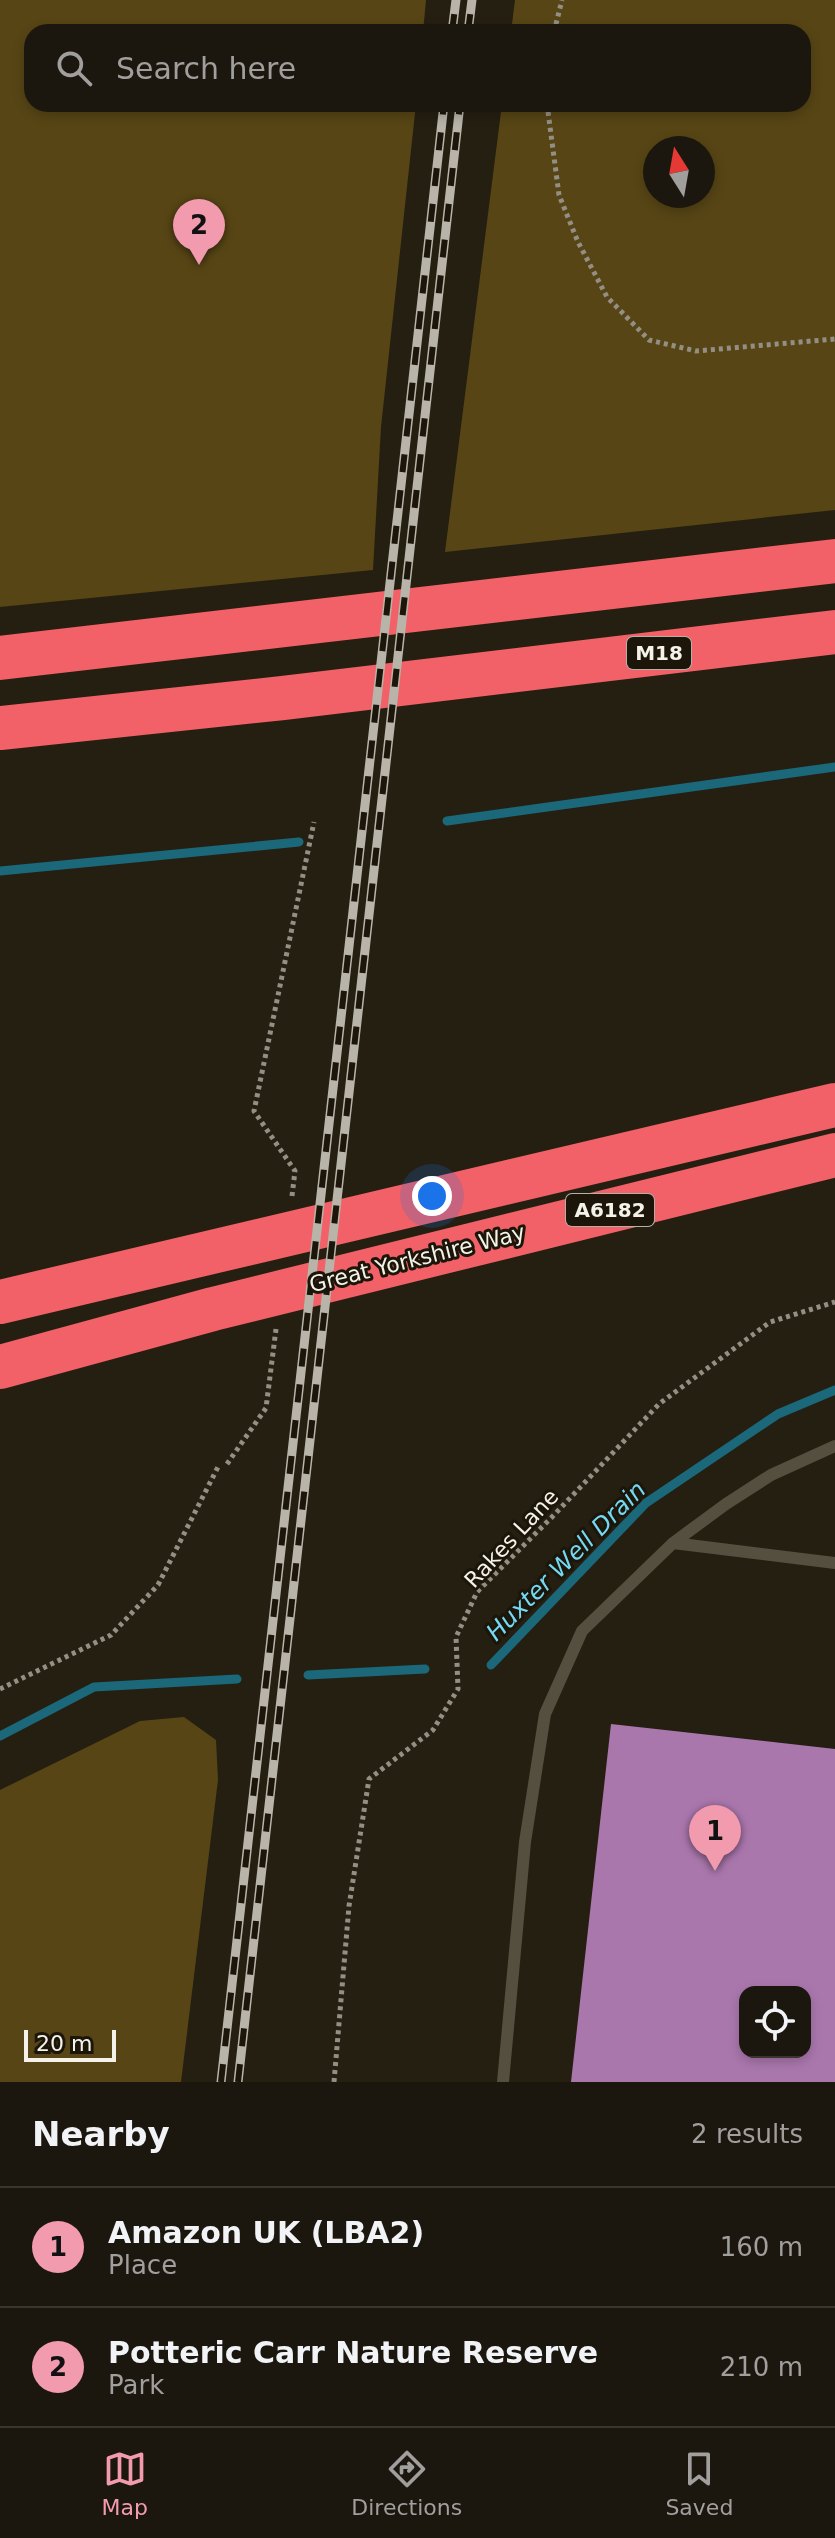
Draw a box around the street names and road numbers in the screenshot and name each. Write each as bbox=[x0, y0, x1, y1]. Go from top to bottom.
road number: M18 bbox=[627, 637, 691, 669]
road number: A6182 bbox=[566, 1194, 654, 1226]
street label: Great Yorkshire Way bbox=[307, 1220, 528, 1297]
street label: Rakes Lane bbox=[459, 1484, 563, 1593]

